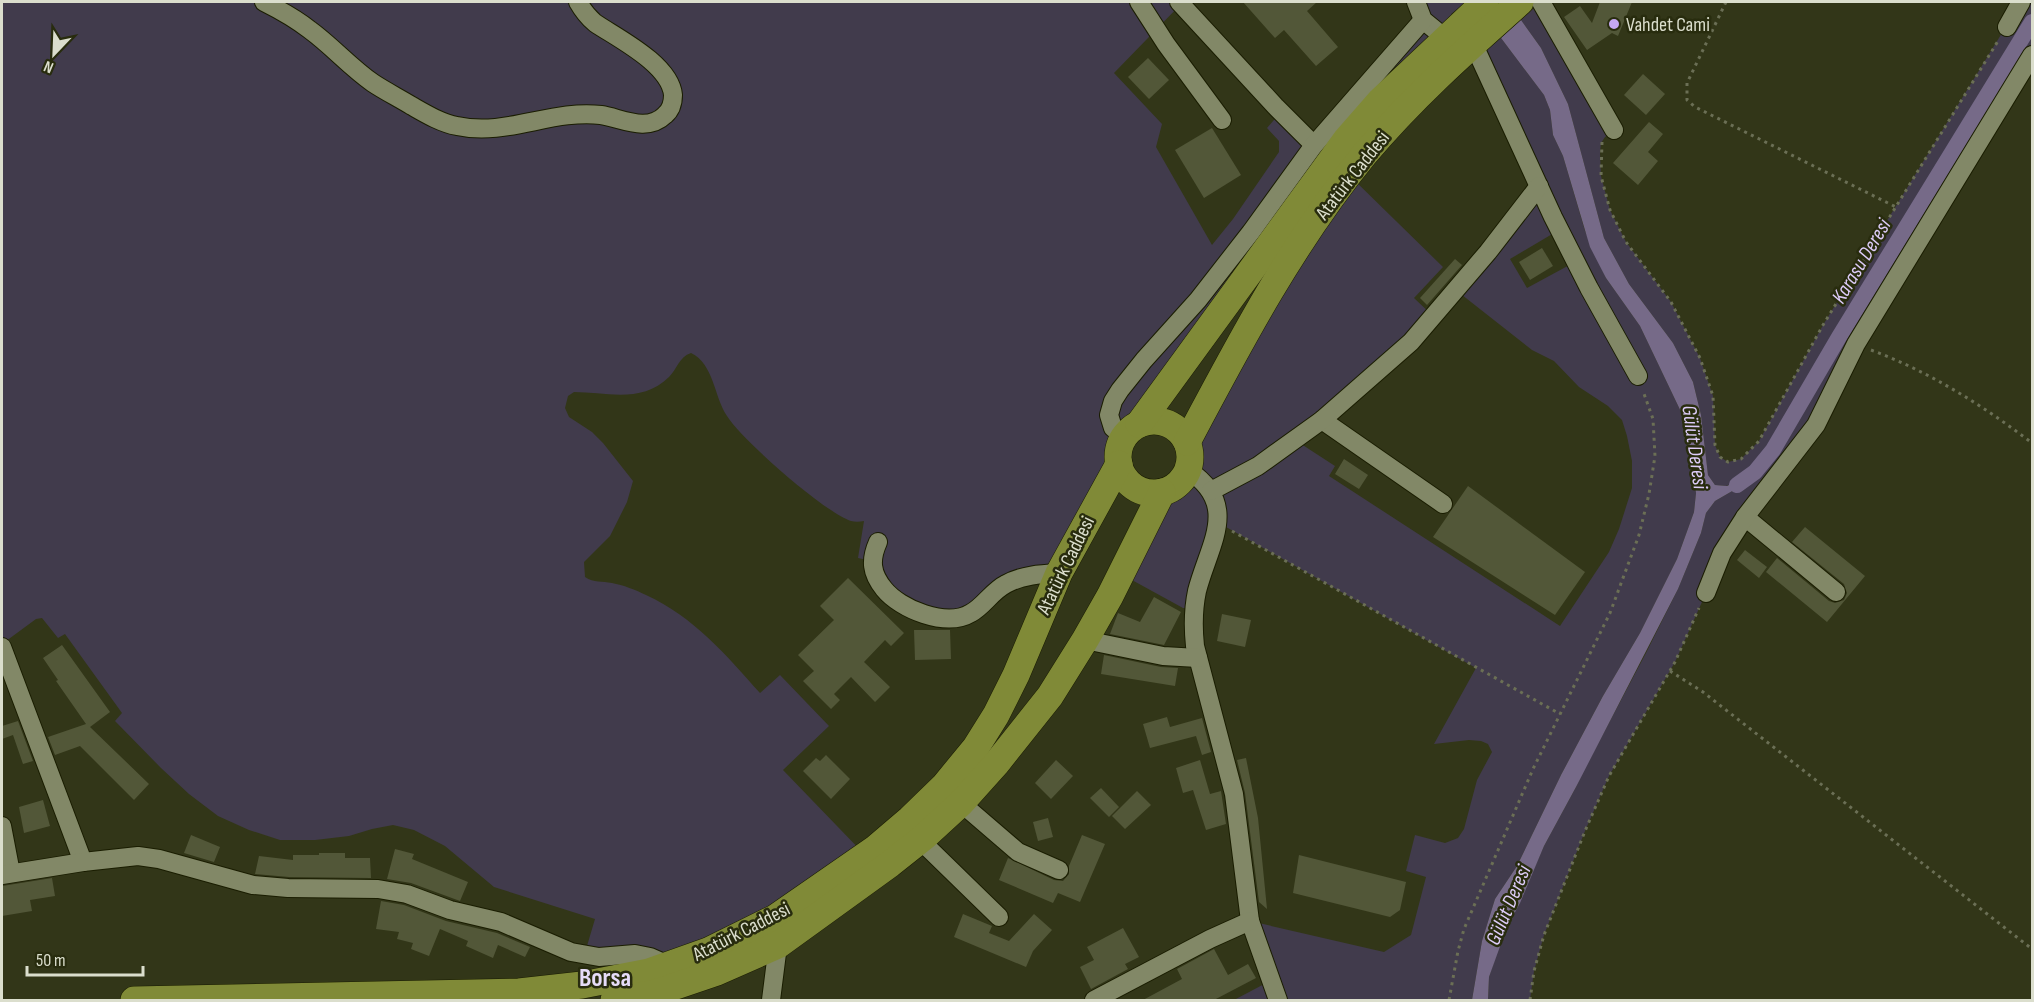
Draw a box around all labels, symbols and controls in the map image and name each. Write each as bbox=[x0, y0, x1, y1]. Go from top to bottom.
place label: Vahdet Cami bbox=[1626, 13, 1710, 37]
marker: Vahdet Cami bbox=[1607, 17, 1621, 31]
north arrow bbox=[24, 24, 84, 84]
text: N bbox=[41, 56, 56, 77]
street label: Atatürk Caddesi bbox=[1310, 126, 1395, 226]
water label: Karasu Deresi bbox=[1826, 213, 1897, 308]
water label: Gülüt Deresi bbox=[1676, 404, 1713, 492]
street label: Atatürk Caddesi bbox=[1031, 513, 1100, 619]
water label: Gülüt Deresi bbox=[1481, 860, 1537, 949]
street label: Atatürk Caddesi bbox=[688, 897, 794, 967]
scale bar bbox=[27, 939, 142, 977]
text: 50 m bbox=[36, 950, 66, 971]
district label: Borsa bbox=[579, 963, 631, 994]

